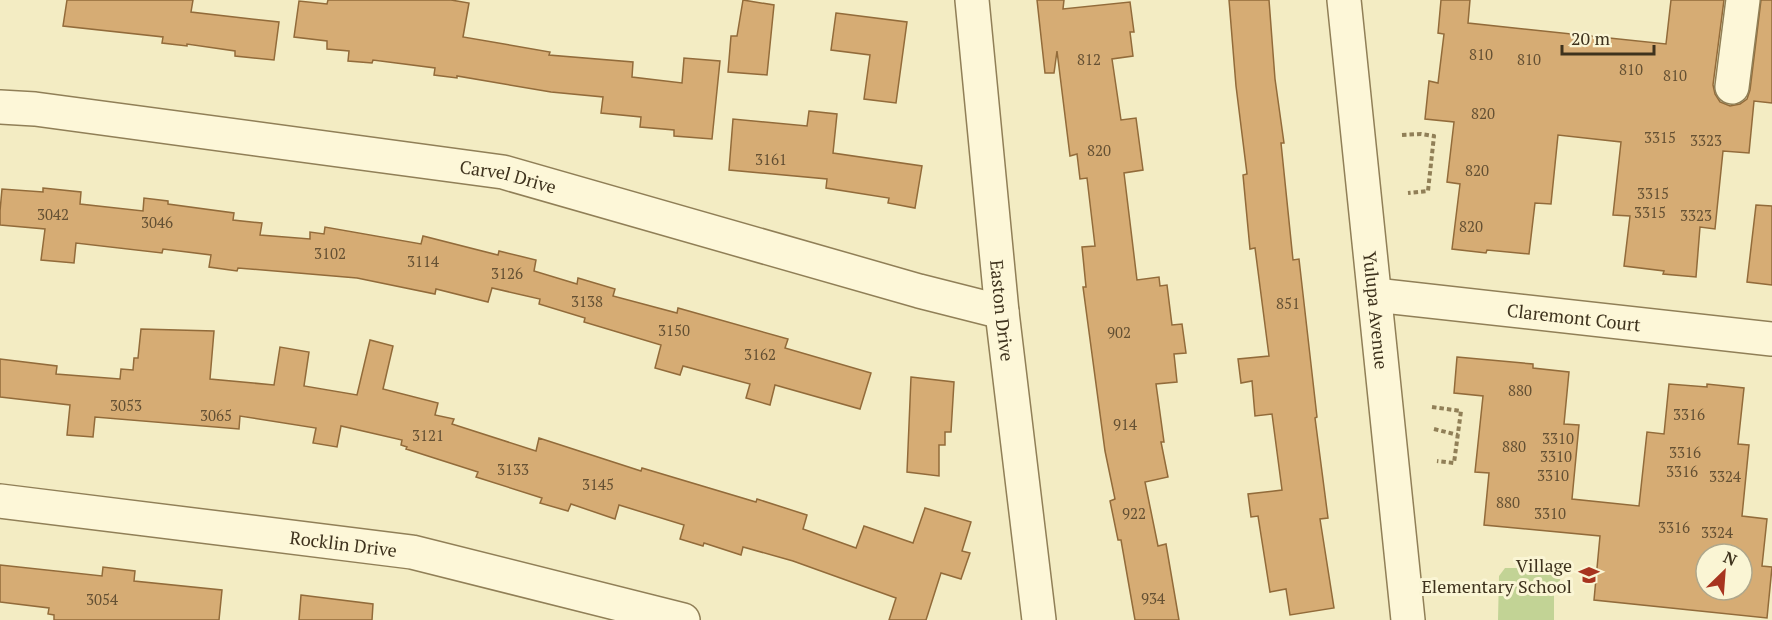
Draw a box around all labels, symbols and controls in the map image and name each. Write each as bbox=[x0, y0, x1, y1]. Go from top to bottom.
scale bar bbox=[1562, 18, 1654, 56]
text: 20 m bbox=[1571, 26, 1611, 50]
house number: 810 bbox=[1469, 44, 1493, 64]
house number: 812 bbox=[1077, 49, 1101, 69]
house number: 810 bbox=[1517, 49, 1541, 69]
house number: 810 bbox=[1619, 59, 1643, 79]
house number: 810 bbox=[1663, 65, 1687, 85]
house number: 820 bbox=[1471, 103, 1495, 123]
house number: 3315 bbox=[1644, 127, 1676, 147]
house number: 3323 bbox=[1690, 130, 1722, 150]
house number: 820 bbox=[1087, 140, 1111, 160]
house number: 3161 bbox=[755, 149, 787, 169]
street label: Carvel Drive bbox=[458, 154, 559, 199]
house number: 820 bbox=[1465, 160, 1489, 180]
house number: 3315 bbox=[1637, 183, 1669, 203]
house number: 3315 bbox=[1634, 202, 1666, 222]
house number: 3042 bbox=[37, 204, 69, 224]
house number: 3323 bbox=[1680, 205, 1712, 225]
house number: 3046 bbox=[141, 212, 173, 232]
house number: 820 bbox=[1459, 216, 1483, 236]
house number: 3102 bbox=[314, 243, 346, 263]
street label: Yulupa Avenue bbox=[1358, 250, 1394, 371]
house number: 3114 bbox=[407, 251, 439, 271]
street label: Easton Drive bbox=[985, 259, 1020, 363]
house number: 3126 bbox=[491, 263, 523, 283]
house number: 3138 bbox=[571, 291, 603, 311]
house number: 851 bbox=[1276, 293, 1300, 313]
street label: Claremont Court bbox=[1506, 298, 1642, 336]
house number: 3150 bbox=[658, 320, 690, 340]
house number: 902 bbox=[1107, 322, 1131, 342]
house number: 3162 bbox=[744, 344, 776, 364]
house number: 880 bbox=[1508, 380, 1532, 400]
house number: 3053 bbox=[110, 395, 142, 415]
house number: 3316 bbox=[1673, 404, 1705, 424]
house number: 3065 bbox=[200, 405, 232, 425]
house number: 914 bbox=[1113, 414, 1137, 434]
house number: 3121 bbox=[412, 425, 444, 445]
house number: 3310 bbox=[1542, 428, 1574, 448]
house number: 880 bbox=[1502, 436, 1526, 456]
house number: 3316 bbox=[1669, 442, 1701, 462]
house number: 3310 bbox=[1540, 446, 1572, 466]
house number: 3133 bbox=[497, 459, 529, 479]
house number: 3316 bbox=[1666, 461, 1698, 481]
house number: 3310 bbox=[1537, 465, 1569, 485]
house number: 3324 bbox=[1709, 466, 1741, 486]
house number: 3145 bbox=[582, 474, 614, 494]
house number: 880 bbox=[1496, 492, 1520, 512]
house number: 922 bbox=[1122, 503, 1146, 523]
house number: 3310 bbox=[1534, 503, 1566, 523]
house number: 3316 bbox=[1658, 517, 1690, 537]
house number: 3324 bbox=[1701, 522, 1733, 542]
street label: Rocklin Drive bbox=[288, 525, 398, 562]
north arrow bbox=[1694, 542, 1754, 602]
text: N bbox=[1720, 546, 1740, 571]
place label: Village Elementary School bbox=[1421, 553, 1572, 598]
school or university icon: Village Elementary School bbox=[1577, 563, 1601, 587]
house number: 934 bbox=[1141, 588, 1165, 608]
house number: 3054 bbox=[86, 589, 118, 609]

